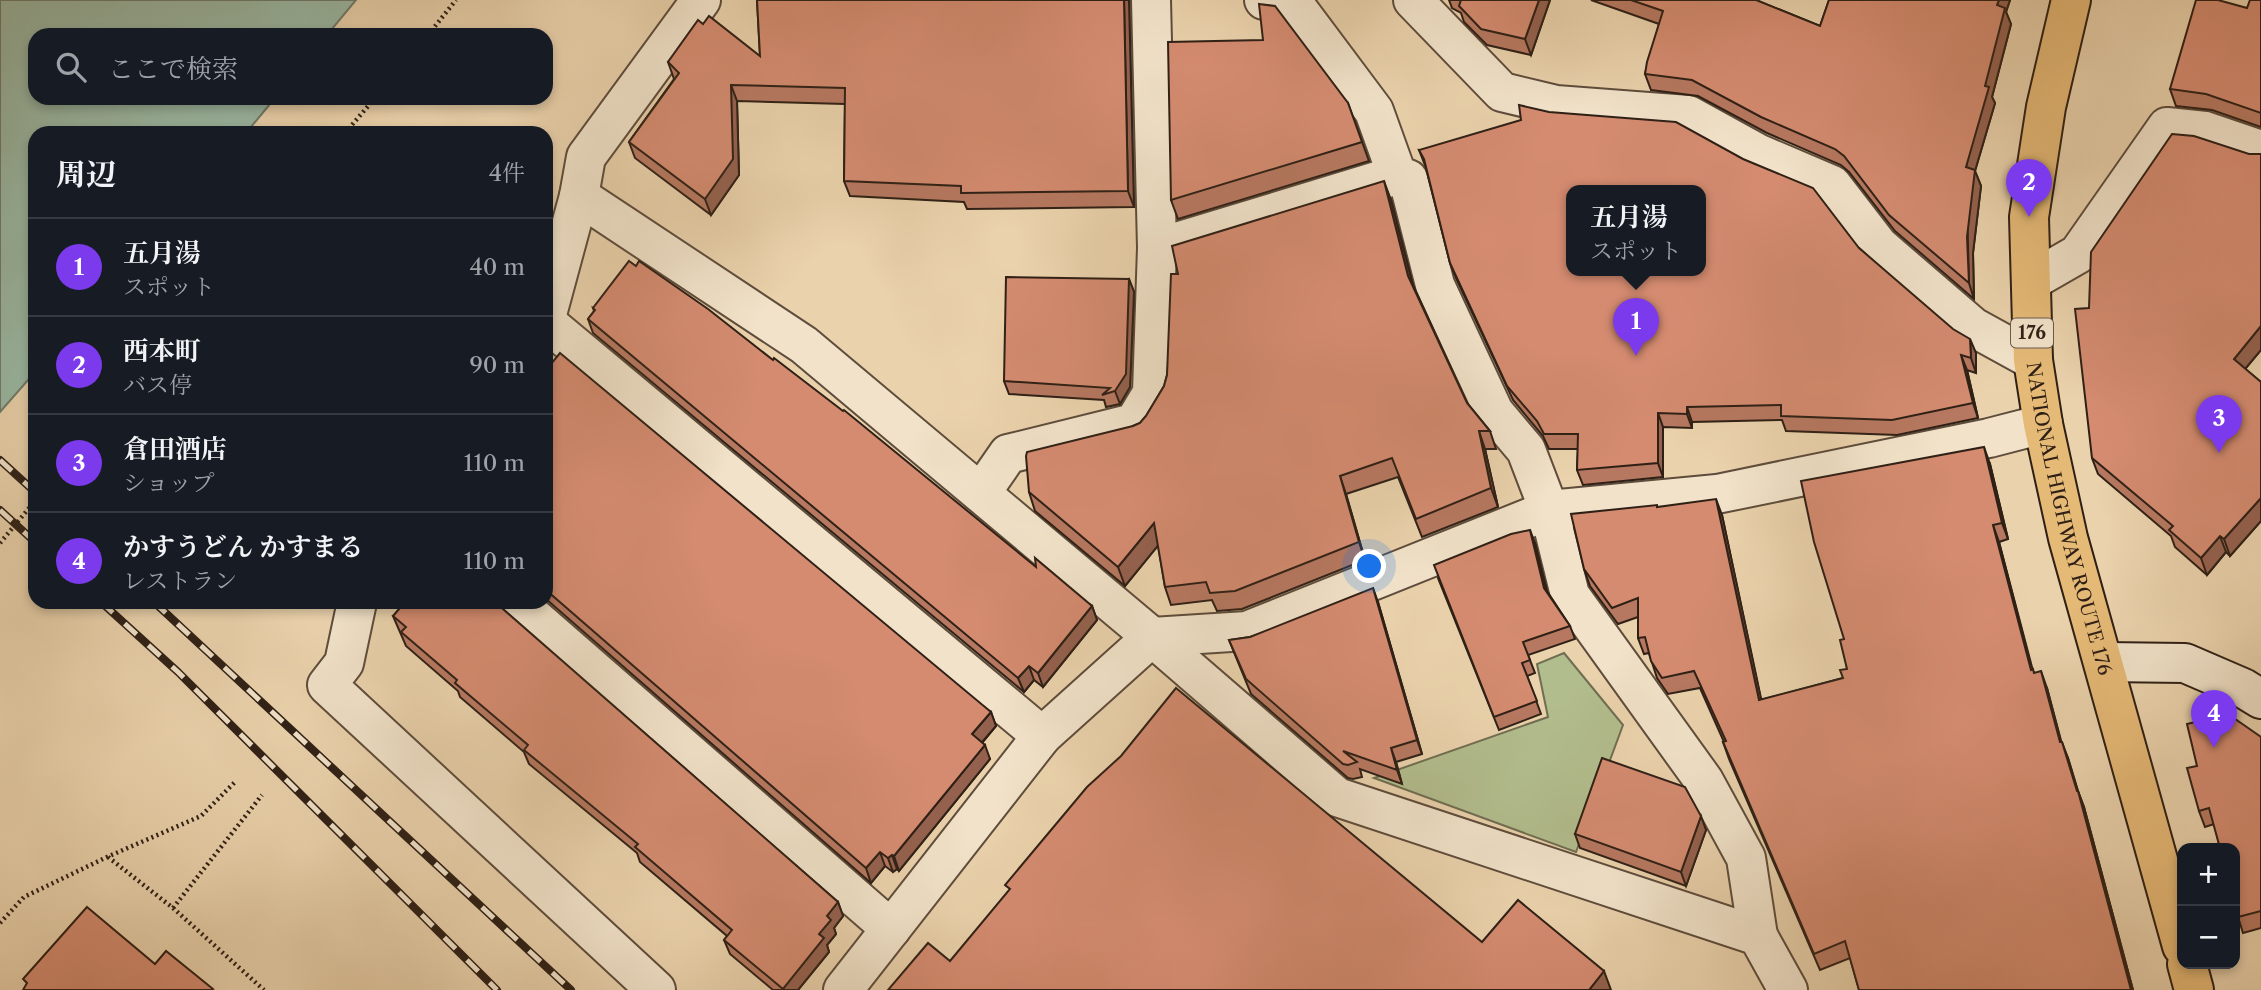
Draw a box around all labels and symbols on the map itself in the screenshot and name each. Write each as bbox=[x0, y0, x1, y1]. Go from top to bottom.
pin: 2 bbox=[2006, 159, 2052, 217]
pin: 1 bbox=[1613, 298, 1659, 356]
road number: 176 bbox=[2011, 318, 2053, 348]
street label: NATIONAL HIGHWAY ROUTE 176 bbox=[2022, 360, 2117, 678]
pin: 3 bbox=[2196, 395, 2242, 453]
your location bbox=[1352, 549, 1386, 583]
pin: 4 bbox=[2191, 690, 2237, 748]

